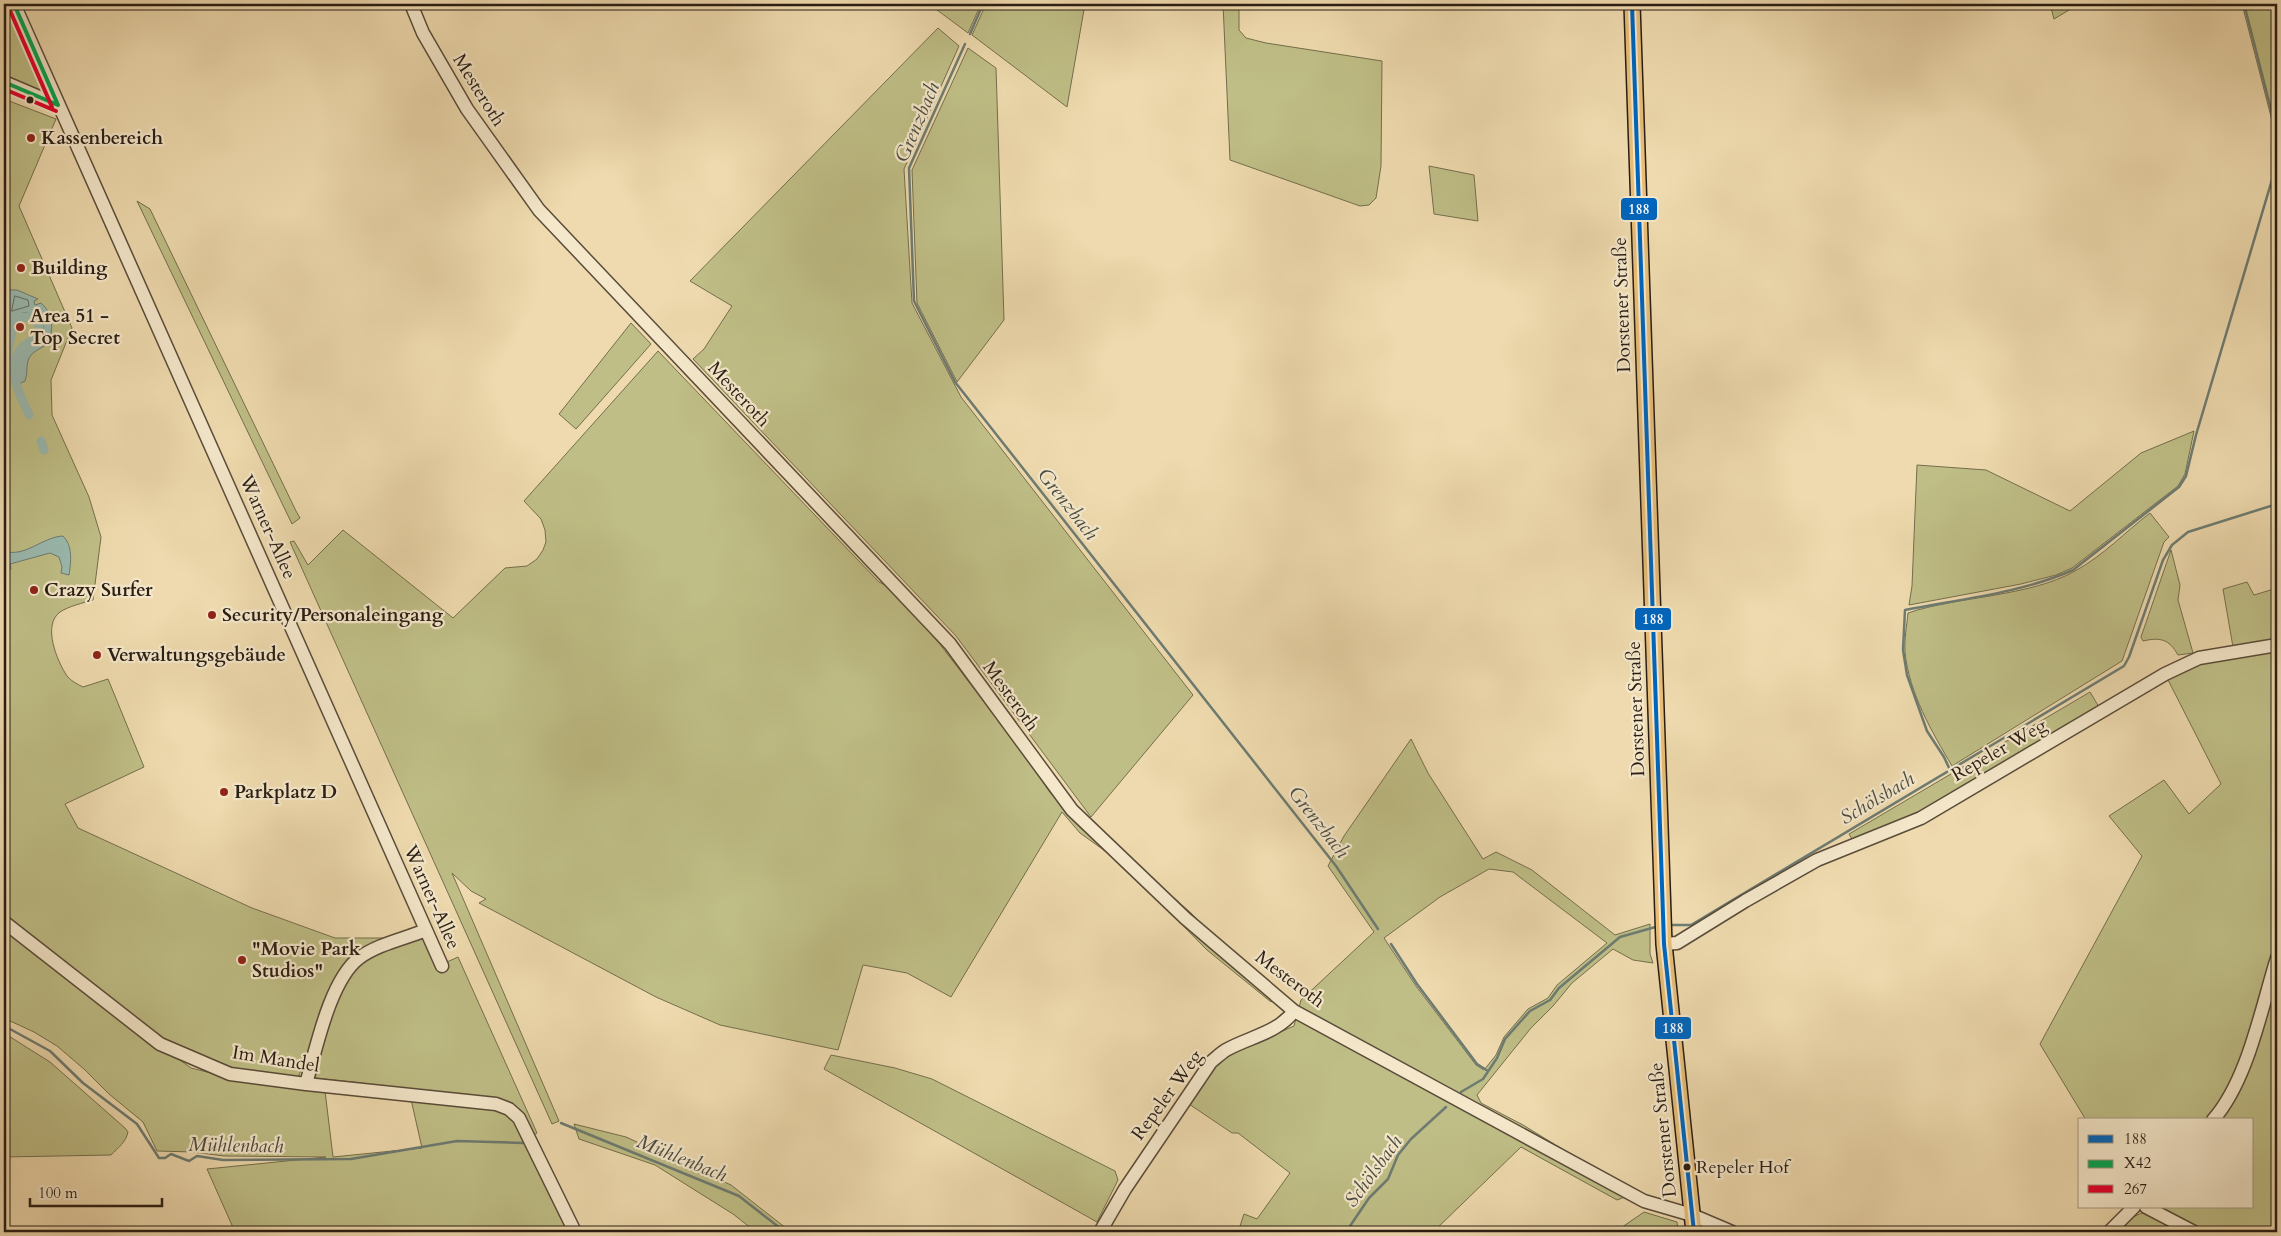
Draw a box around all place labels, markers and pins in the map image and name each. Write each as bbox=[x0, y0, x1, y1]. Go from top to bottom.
unlabelled marker bbox=[25, 95, 35, 105]
place label: Kassenbereich bbox=[41, 125, 163, 151]
marker: Kassenbereich bbox=[25, 132, 37, 144]
place label: Building bbox=[31, 255, 108, 281]
marker: Building bbox=[15, 262, 27, 274]
place label: Area 51 - Top Secret bbox=[30, 303, 120, 351]
marker: Area 51 - Top Secret bbox=[14, 321, 26, 333]
place label: Crazy Surfer bbox=[44, 577, 153, 603]
marker: Crazy Surfer bbox=[28, 584, 40, 596]
place label: Security/Personaleingang bbox=[222, 602, 444, 628]
marker: Security/Personaleingang bbox=[206, 609, 218, 621]
place label: Verwaltungsgebäude bbox=[107, 642, 286, 668]
marker: Verwaltungsgebäude bbox=[91, 649, 103, 661]
place label: Parkplatz D bbox=[234, 779, 337, 805]
marker: Parkplatz D bbox=[218, 786, 230, 798]
place label: "Movie Park Studios" bbox=[252, 936, 361, 984]
marker: "Movie Park Studios" bbox=[236, 954, 248, 966]
place label: Repeler Hof bbox=[1696, 1155, 1792, 1180]
marker: Repeler Hof bbox=[1682, 1162, 1692, 1172]

